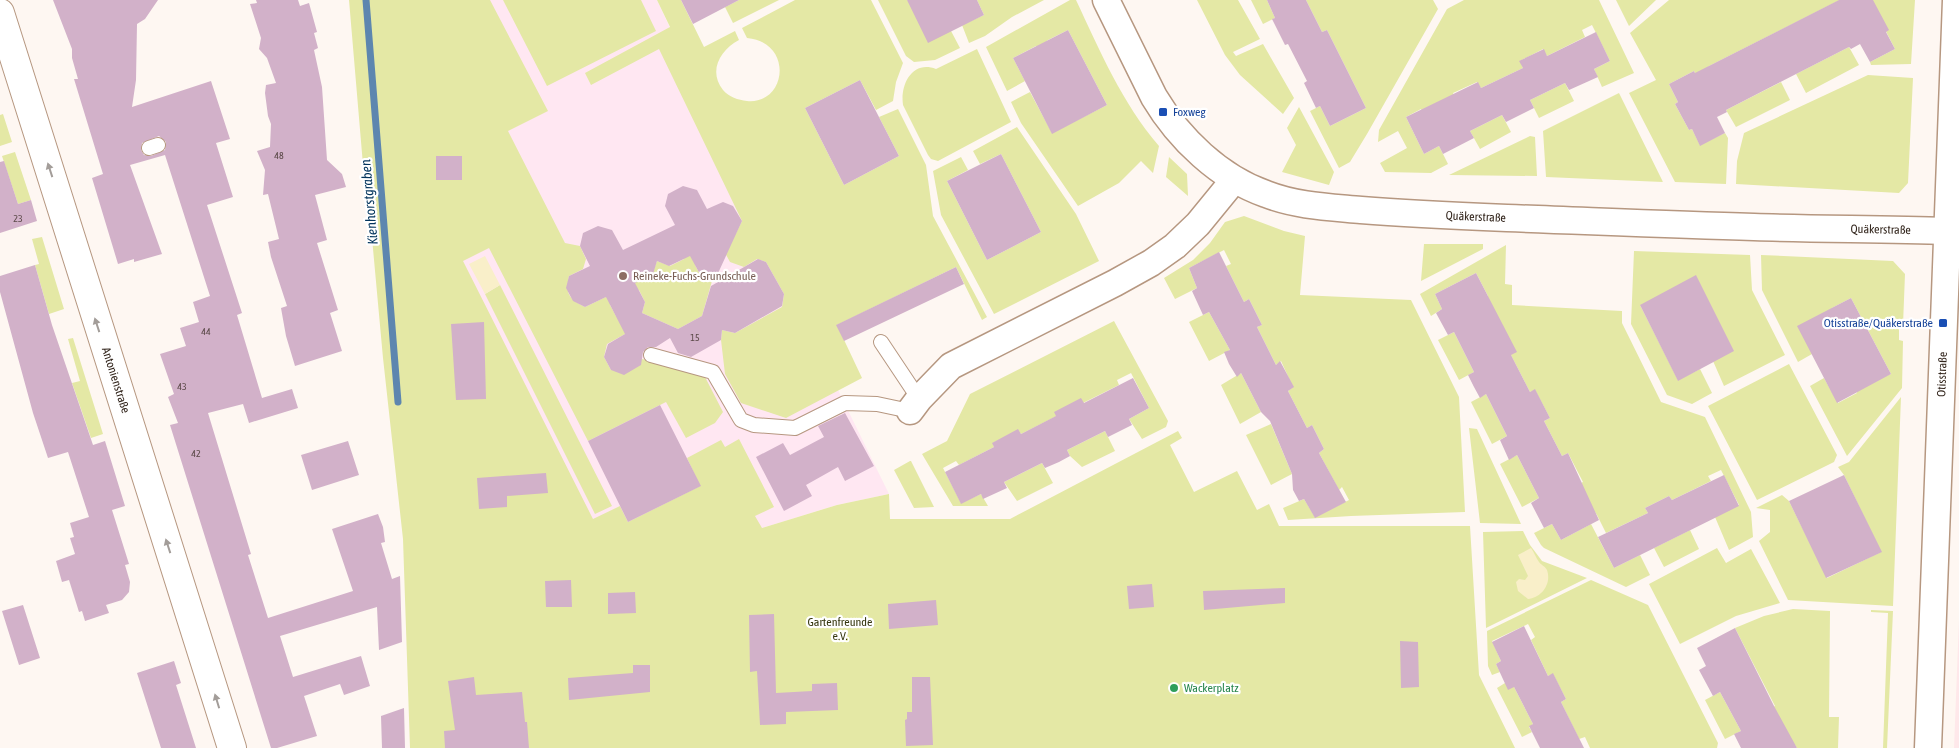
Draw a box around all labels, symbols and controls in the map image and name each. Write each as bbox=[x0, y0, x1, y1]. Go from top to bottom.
place label: Foxweg bbox=[1173, 105, 1206, 119]
marker: Foxweg bbox=[1157, 106, 1169, 118]
house number: 48 bbox=[274, 150, 284, 161]
water label: Kienhorstgraben bbox=[357, 159, 381, 245]
one-way arrow bbox=[45, 162, 53, 177]
street label: Quäkerstraße bbox=[1445, 208, 1506, 225]
house number: 23 bbox=[13, 213, 23, 224]
street label: Quäkerstraße bbox=[1851, 222, 1911, 237]
place label: Reineke-Fuchs-Grundschule bbox=[633, 269, 756, 283]
marker: Reineke-Fuchs-Grundschule bbox=[617, 270, 629, 282]
place label: Otisstraße/Quäkerstraße bbox=[1824, 316, 1933, 330]
one-way arrow bbox=[93, 317, 101, 332]
marker: Otisstraße/Quäkerstraße bbox=[1937, 317, 1949, 329]
house number: 44 bbox=[201, 326, 211, 337]
house number: 15 bbox=[690, 332, 700, 343]
street label: Antonienstraße bbox=[99, 345, 133, 415]
street label: Otisstraße bbox=[1934, 351, 1950, 397]
house number: 43 bbox=[177, 381, 187, 392]
house number: 42 bbox=[191, 448, 201, 459]
one-way arrow bbox=[164, 539, 172, 554]
park label: Gartenfreunde e.V. bbox=[807, 615, 873, 643]
place label: Wackerplatz bbox=[1184, 681, 1239, 695]
marker: Wackerplatz bbox=[1168, 682, 1180, 694]
one-way arrow bbox=[213, 694, 220, 709]

